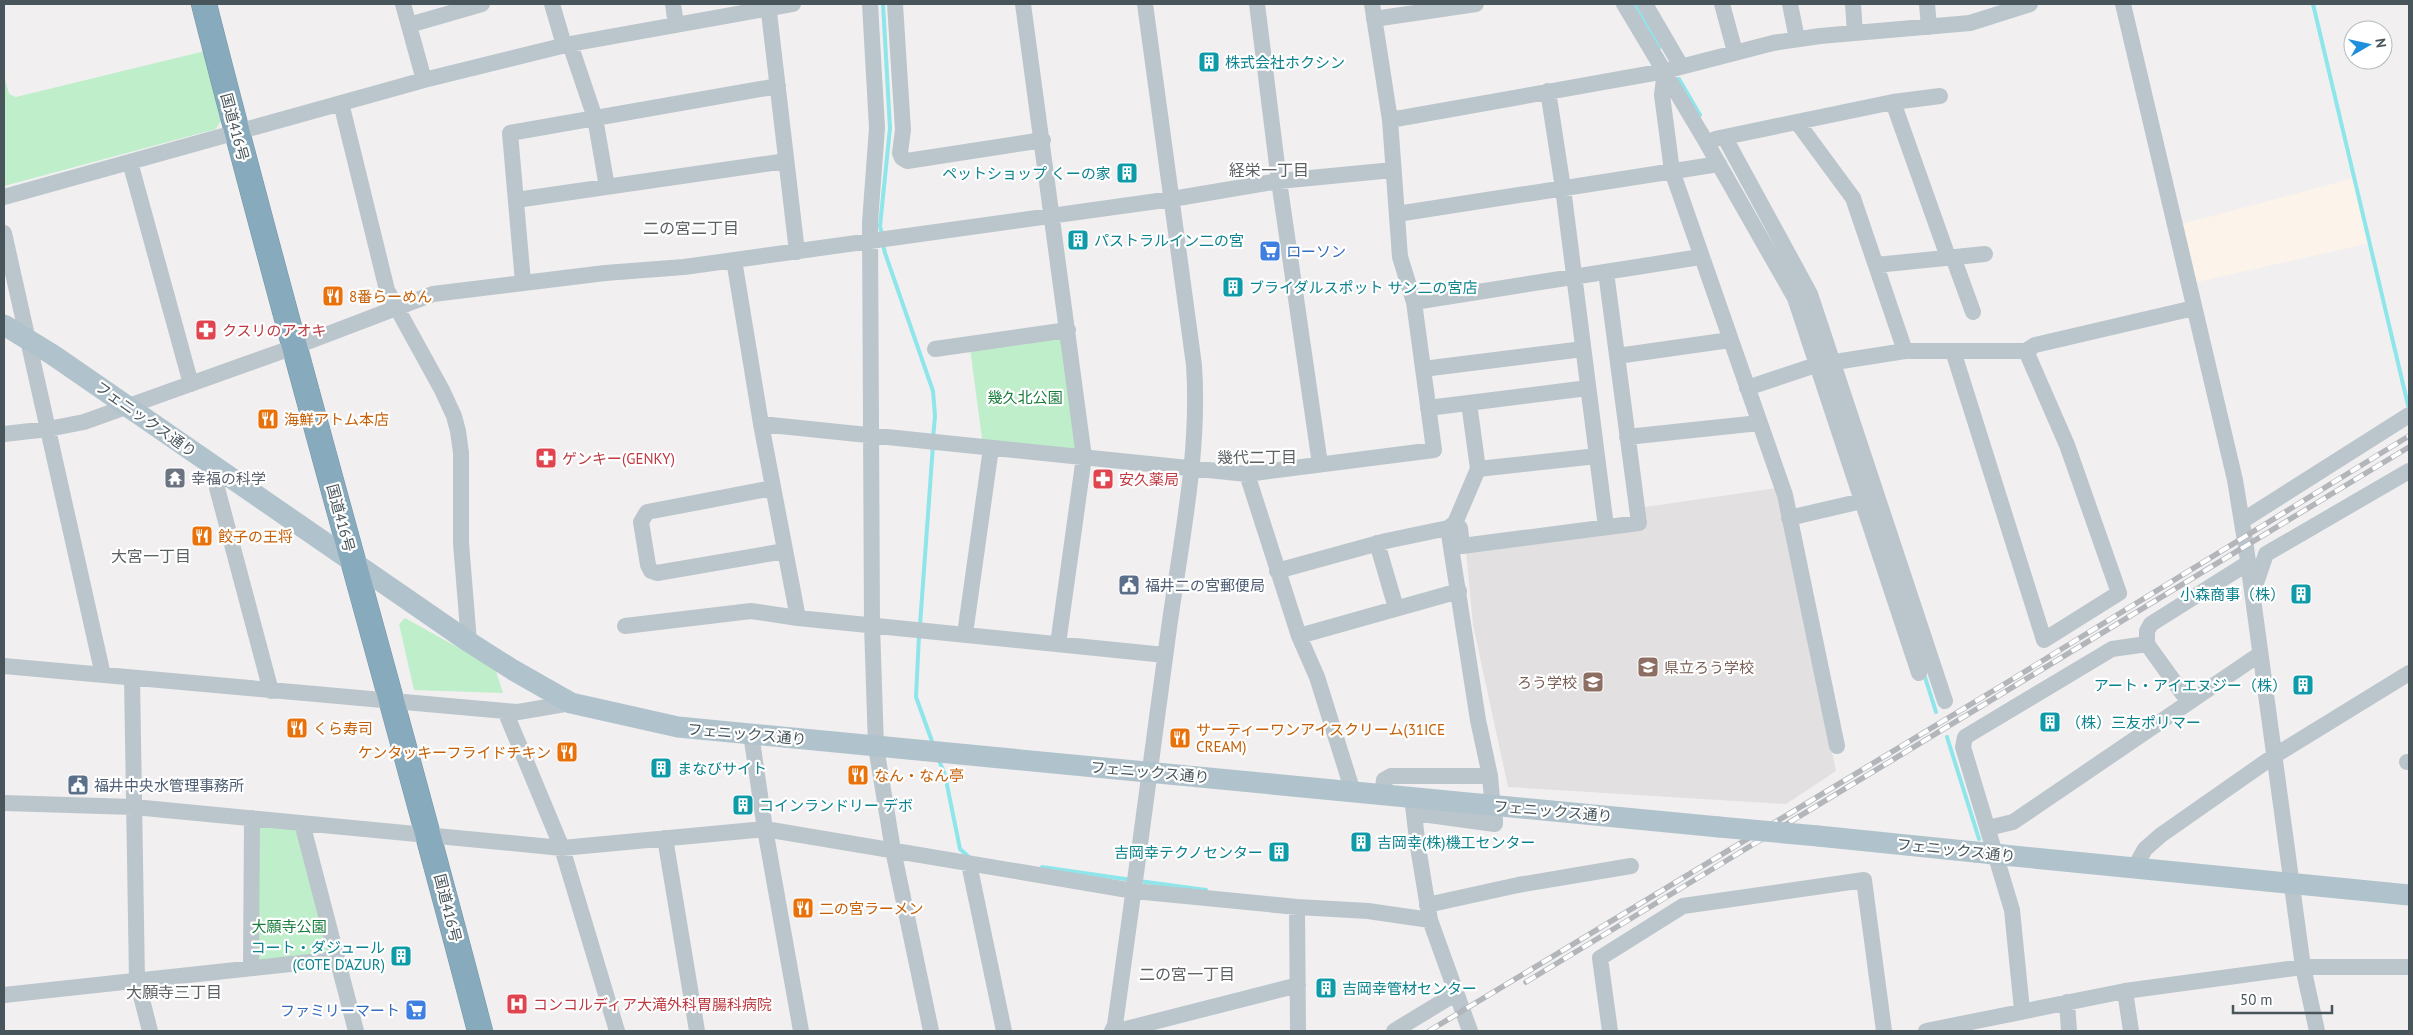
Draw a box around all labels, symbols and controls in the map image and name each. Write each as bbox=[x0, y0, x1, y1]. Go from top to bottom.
north arrow bbox=[2343, 20, 2393, 70]
text: N bbox=[2371, 37, 2390, 49]
building icon: 株式会社ホクシン bbox=[1197, 50, 1221, 74]
place label: 株式会社ホクシン bbox=[1225, 53, 1345, 72]
street label: 国道416号 bbox=[217, 91, 253, 163]
district label: 経栄一丁目 bbox=[1229, 160, 1309, 180]
building icon: ペットショップ くーの家 bbox=[1115, 161, 1139, 185]
place label: ペットショップ くーの家 bbox=[942, 164, 1111, 183]
district label: 二の宮二丁目 bbox=[643, 218, 739, 238]
building icon: パストラルイン二の宮 bbox=[1066, 228, 1090, 252]
place label: パストラルイン二の宮 bbox=[1094, 231, 1244, 250]
supermarket icon: ローソン bbox=[1258, 239, 1282, 263]
place label: ローソン bbox=[1286, 242, 1346, 261]
building icon: ブライダルスポット サン二の宮店 bbox=[1221, 275, 1245, 299]
place label: ブライダルスポット サン二の宮店 bbox=[1249, 278, 1477, 297]
restaurant icon: 8番らーめん bbox=[321, 284, 345, 308]
place label: 8番らーめん bbox=[349, 287, 432, 306]
pharmacy icon: クスリのアオキ bbox=[194, 318, 218, 342]
place label: クスリのアオキ bbox=[222, 321, 327, 340]
street label: フェニックス通り bbox=[92, 377, 200, 461]
park label: 幾久北公園 bbox=[987, 388, 1063, 407]
restaurant icon: 海鮮アトム本店 bbox=[256, 407, 280, 431]
place label: 海鮮アトム本店 bbox=[284, 410, 389, 429]
pharmacy icon: ゲンキー(GENKY) bbox=[534, 446, 558, 470]
district label: 幾代二丁目 bbox=[1217, 447, 1297, 467]
place label: ゲンキー(GENKY) bbox=[562, 449, 675, 468]
temple icon: 幸福の科学 bbox=[163, 466, 187, 490]
pharmacy icon: 安久薬局 bbox=[1091, 467, 1115, 491]
place label: 幸福の科学 bbox=[191, 469, 266, 488]
place label: 安久薬局 bbox=[1119, 470, 1179, 489]
street label: 国道416号 bbox=[323, 482, 359, 554]
restaurant icon: 餃子の王将 bbox=[190, 524, 214, 548]
place label: 餃子の王将 bbox=[218, 527, 293, 546]
district label: 大宮一丁目 bbox=[111, 546, 191, 566]
public building icon: 福井二の宮郵便局 bbox=[1117, 573, 1141, 597]
place label: 福井二の宮郵便局 bbox=[1145, 576, 1265, 595]
building icon: 小森商事（株） bbox=[2289, 582, 2313, 606]
place label: 小森商事（株） bbox=[2180, 585, 2285, 604]
school or university icon: 県立ろう学校 bbox=[1636, 655, 1660, 679]
place label: 県立ろう学校 bbox=[1664, 658, 1754, 677]
school or university icon: ろう学校 bbox=[1581, 670, 1605, 694]
place label: ろう学校 bbox=[1517, 673, 1577, 692]
building icon: アート・アイエヌジー（株） bbox=[2291, 673, 2315, 697]
place label: アート・アイエヌジー（株） bbox=[2094, 676, 2287, 695]
building icon: （株）三友ポリマー bbox=[2038, 710, 2062, 734]
place label: （株）三友ポリマー bbox=[2066, 713, 2201, 732]
restaurant icon: くら寿司 bbox=[285, 716, 309, 740]
place label: くら寿司 bbox=[313, 719, 373, 738]
street label: フェニックス通り bbox=[687, 719, 807, 749]
place label: サーティーワンアイスクリーム(31ICE CREAM) bbox=[1196, 720, 1445, 756]
restaurant icon: サーティーワンアイスクリーム(31ICE CREAM) bbox=[1168, 726, 1192, 750]
restaurant icon: ケンタッキーフライドチキン bbox=[555, 740, 579, 764]
place label: ケンタッキーフライドチキン bbox=[358, 743, 551, 762]
building icon: まなびサイト bbox=[649, 756, 673, 780]
street label: フェニックス通り bbox=[1090, 757, 1210, 787]
place label: まなびサイト bbox=[677, 759, 767, 778]
restaurant icon: なん・なん亭 bbox=[846, 763, 870, 787]
place label: なん・なん亭 bbox=[874, 766, 964, 785]
public building icon: 福井中央水管理事務所 bbox=[66, 773, 90, 797]
place label: 福井中央水管理事務所 bbox=[94, 776, 244, 795]
building icon: コインランドリー デボ bbox=[731, 793, 755, 817]
place label: コインランドリー デボ bbox=[759, 796, 913, 815]
street label: フェニックス通り bbox=[1493, 796, 1613, 826]
building icon: 吉岡幸(株)機工センター bbox=[1349, 830, 1373, 854]
place label: 吉岡幸(株)機工センター bbox=[1377, 833, 1535, 852]
street label: フェニックス通り bbox=[1896, 834, 2016, 866]
building icon: 吉岡幸テクノセンター bbox=[1267, 840, 1291, 864]
place label: 吉岡幸テクノセンター bbox=[1114, 843, 1263, 862]
street label: 国道416号 bbox=[430, 872, 466, 944]
restaurant icon: 二の宮ラーメン bbox=[791, 896, 815, 920]
place label: 二の宮ラーメン bbox=[819, 899, 923, 918]
park label: 大願寺公園 bbox=[251, 917, 327, 936]
place label: コート・ダジュール (COTE D'AZUR) bbox=[251, 938, 385, 974]
building icon: コート・ダジュール (COTE D'AZUR) bbox=[389, 944, 413, 968]
district label: 二の宮一丁目 bbox=[1139, 964, 1235, 984]
building icon: 吉岡幸管材センター bbox=[1314, 976, 1338, 1000]
place label: 吉岡幸管材センター bbox=[1342, 979, 1477, 998]
district label: 大願寺三丁目 bbox=[126, 982, 222, 1002]
scale bar bbox=[2233, 982, 2332, 1014]
text: 50 m bbox=[2240, 990, 2273, 1009]
hospital icon: コンコルディア大滝外科胃腸科病院 bbox=[505, 992, 529, 1016]
place label: コンコルディア大滝外科胃腸科病院 bbox=[533, 995, 772, 1014]
supermarket icon: ファミリーマート bbox=[404, 998, 428, 1022]
place label: ファミリーマート bbox=[280, 1001, 400, 1020]

